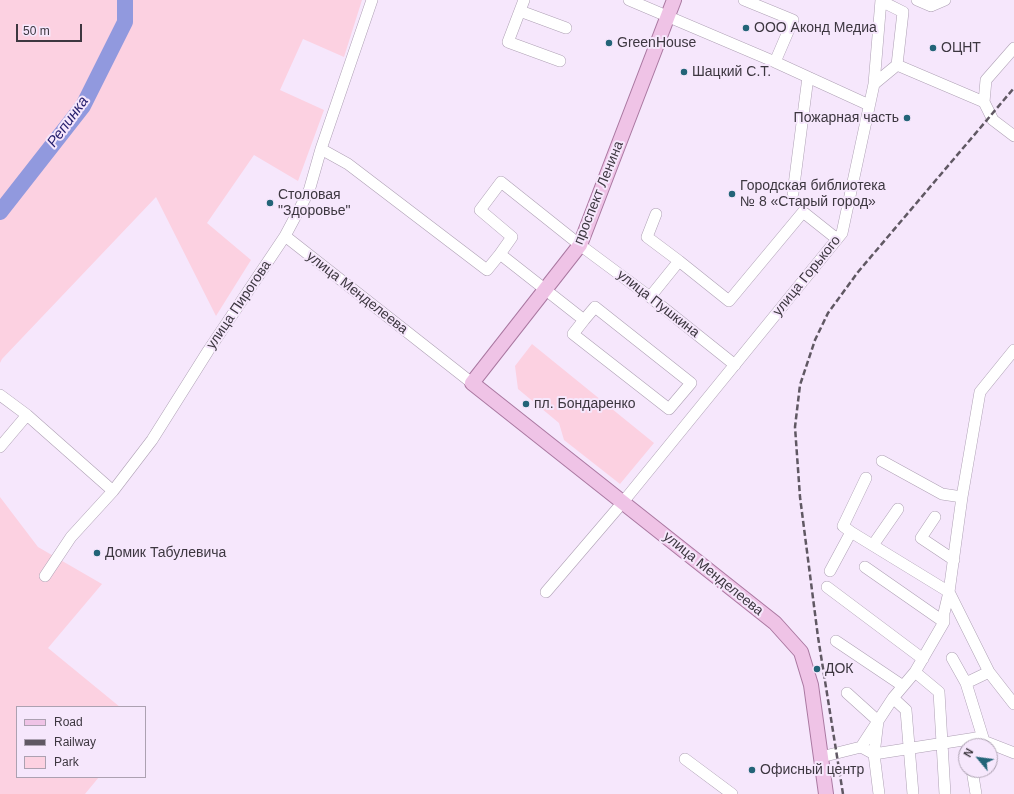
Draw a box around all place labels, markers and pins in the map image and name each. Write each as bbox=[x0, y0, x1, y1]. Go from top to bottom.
place label: ООО Аконд Медиа bbox=[754, 20, 877, 36]
marker: ООО Аконд Медиа bbox=[741, 23, 751, 33]
place label: GreenHouse bbox=[617, 35, 696, 51]
marker: GreenHouse bbox=[604, 38, 614, 48]
place label: ОЦНТ bbox=[941, 40, 981, 56]
marker: ОЦНТ bbox=[928, 43, 938, 53]
place label: Шацкий С.Т. bbox=[692, 64, 771, 80]
marker: Шацкий С.Т. bbox=[679, 67, 689, 77]
place label: Пожарная часть bbox=[794, 110, 899, 126]
marker: Пожарная часть bbox=[902, 113, 912, 123]
place label: Городская библиотека № 8 «Старый город» bbox=[740, 178, 886, 210]
place label: Столовая "Здоровье" bbox=[278, 187, 350, 220]
marker: Городская библиотека № 8 «Старый город» bbox=[727, 189, 737, 199]
marker: Столовая "Здоровье" bbox=[265, 198, 275, 208]
place label: пл. Бондаренко bbox=[534, 396, 636, 412]
marker: пл. Бондаренко bbox=[521, 399, 531, 409]
place label: Домик Табулевича bbox=[105, 545, 226, 561]
marker: Домик Табулевича bbox=[92, 548, 102, 558]
place label: ДОК bbox=[825, 661, 854, 677]
marker: ДОК bbox=[812, 664, 822, 674]
place label: Офисный центр bbox=[760, 762, 864, 778]
marker: Офисный центр bbox=[747, 765, 757, 775]

